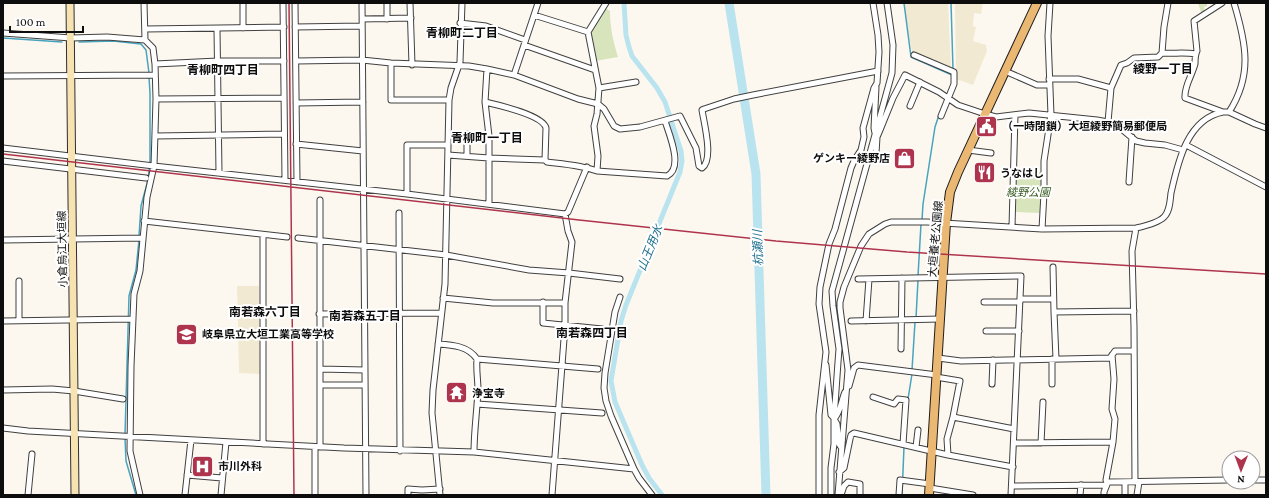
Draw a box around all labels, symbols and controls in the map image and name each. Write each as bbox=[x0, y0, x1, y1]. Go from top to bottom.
scale bar bbox=[10, 8, 83, 34]
text: 100 m bbox=[16, 15, 46, 29]
district label: 青柳町二丁目 bbox=[426, 26, 498, 40]
district label: 綾野一丁目 bbox=[1133, 62, 1193, 76]
district label: 青柳町四丁目 bbox=[187, 63, 259, 77]
public building icon: （一時閉鎖）大垣綾野簡易郵便局 bbox=[974, 113, 1000, 139]
place label: （一時閉鎖）大垣綾野簡易郵便局 bbox=[1002, 120, 1167, 132]
district label: 青柳町一丁目 bbox=[451, 131, 523, 145]
shop icon: ゲンキー綾野店 bbox=[892, 145, 918, 171]
place label: ゲンキー綾野店 bbox=[813, 152, 890, 164]
restaurant icon: うなはし bbox=[971, 160, 997, 186]
place label: うなはし bbox=[1000, 167, 1044, 179]
park label: 綾野公園 bbox=[1006, 186, 1052, 198]
street label: 大垣養老公園線 bbox=[926, 200, 944, 278]
street label: 小倉烏江大垣線 bbox=[55, 210, 69, 288]
water label: 山王用水 bbox=[635, 221, 666, 273]
water label: 杭瀬川 bbox=[750, 228, 766, 266]
district label: 南若森六丁目 bbox=[229, 305, 301, 319]
district label: 南若森五丁目 bbox=[329, 309, 401, 323]
school or university icon: 岐阜県立大垣工業高等学校 bbox=[173, 321, 199, 347]
district label: 南若森四丁目 bbox=[556, 326, 628, 340]
place label: 岐阜県立大垣工業高等学校 bbox=[202, 328, 334, 340]
temple icon: 浄宝寺 bbox=[444, 380, 470, 406]
place label: 浄宝寺 bbox=[472, 387, 505, 399]
north arrow bbox=[1221, 450, 1261, 490]
hospital icon: 市川外科 bbox=[189, 453, 215, 479]
place label: 市川外科 bbox=[218, 460, 262, 472]
text: N bbox=[1236, 474, 1245, 486]

